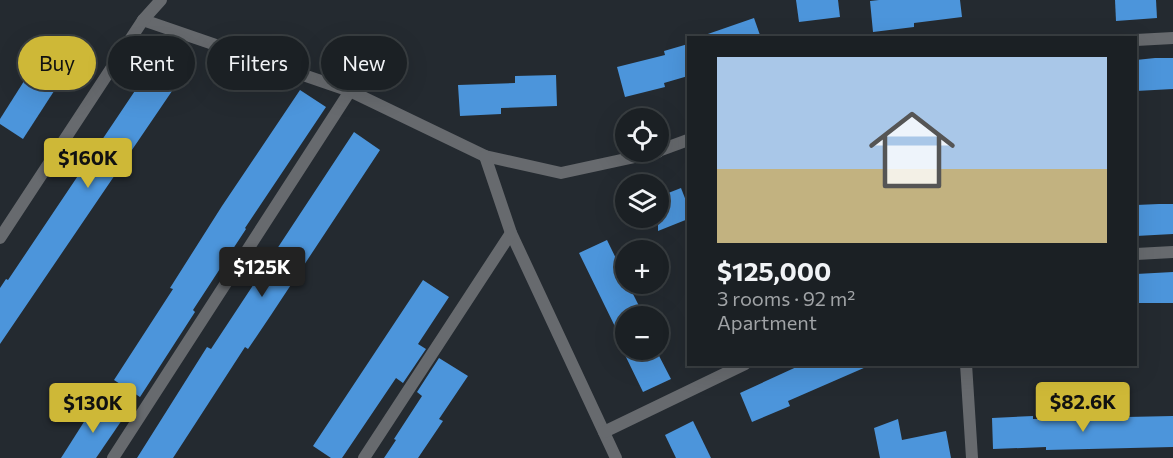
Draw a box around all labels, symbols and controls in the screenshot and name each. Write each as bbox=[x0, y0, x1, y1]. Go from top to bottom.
chip: Buy bbox=[18, 36, 96, 90]
chip: Rent bbox=[108, 36, 195, 90]
chip: Filters bbox=[207, 36, 309, 90]
chip: New bbox=[321, 36, 407, 90]
icon: home bbox=[858, 96, 966, 204]
map controls bbox=[615, 108, 669, 360]
button: locate bbox=[615, 108, 669, 162]
pin: $160K bbox=[46, 138, 130, 189]
text: $160K bbox=[58, 145, 118, 169]
button: layers bbox=[615, 174, 669, 228]
button: + bbox=[615, 240, 669, 294]
pin: $125K bbox=[220, 247, 304, 298]
text: $125K bbox=[233, 254, 291, 278]
text: $125,000 bbox=[717, 255, 831, 286]
text: 3 rooms · 92 m² bbox=[717, 286, 855, 310]
button: − bbox=[615, 306, 669, 360]
text: Apartment bbox=[717, 310, 817, 334]
pin: $82.6K bbox=[1034, 382, 1132, 433]
pin: $130K bbox=[51, 383, 135, 434]
text: $82.6K bbox=[1050, 389, 1116, 413]
text: $130K bbox=[63, 390, 123, 414]

